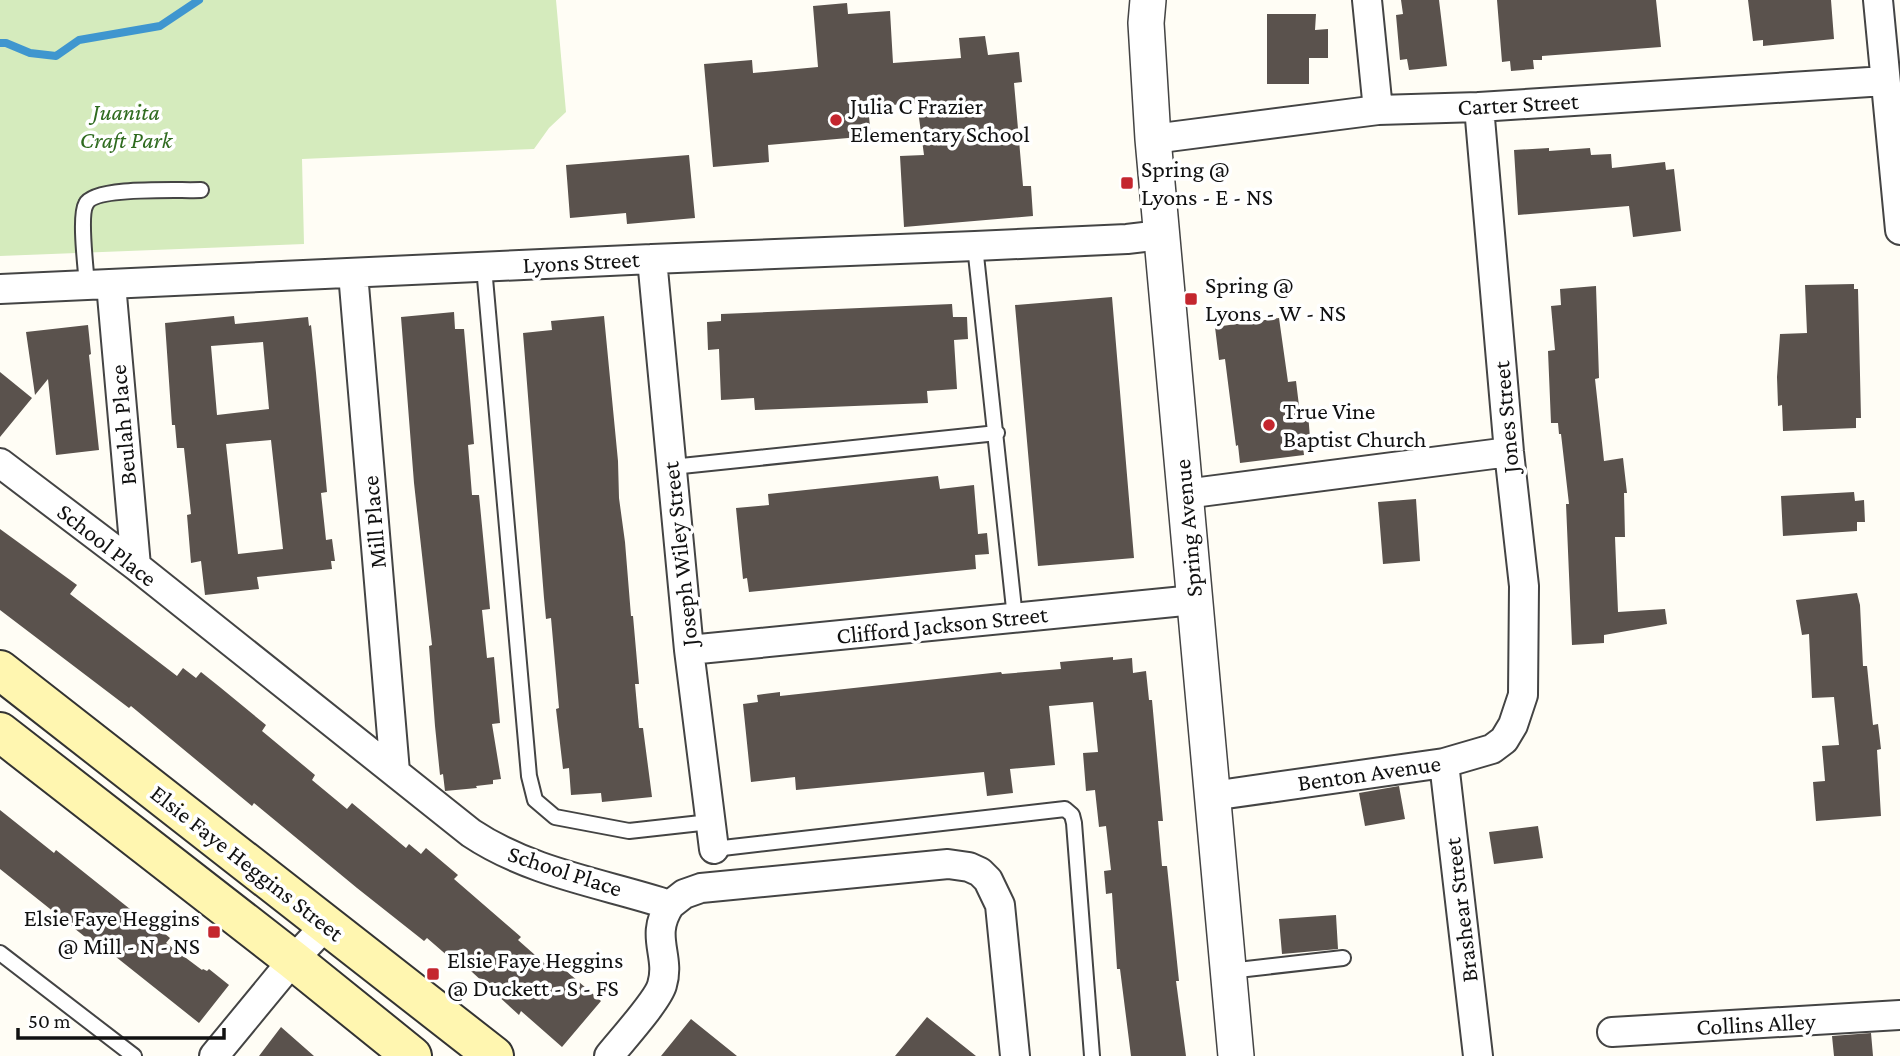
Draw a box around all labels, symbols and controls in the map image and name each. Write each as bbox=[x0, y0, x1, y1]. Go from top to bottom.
street label: Carter Street bbox=[1457, 87, 1580, 120]
place label: Julia C Frazier Elementary School bbox=[848, 92, 1030, 147]
park label: Juanita Craft Park bbox=[80, 98, 174, 153]
marker: Julia C Frazier Elementary School bbox=[828, 112, 844, 128]
place label: Spring @ Lyons - E - NS bbox=[1141, 155, 1273, 210]
marker: Spring @ Lyons - E - NS bbox=[1119, 175, 1135, 191]
street label: Lyons Street bbox=[522, 245, 641, 278]
place label: Spring @ Lyons - W - NS bbox=[1205, 271, 1346, 326]
marker: Spring @ Lyons - W - NS bbox=[1183, 291, 1199, 307]
street label: Jones Street bbox=[1487, 359, 1524, 476]
street label: Beulah Place bbox=[104, 364, 141, 487]
place label: True Vine Baptist Church bbox=[1283, 397, 1427, 452]
marker: True Vine Baptist Church bbox=[1261, 417, 1277, 433]
street label: Spring Avenue bbox=[1168, 458, 1207, 598]
street label: Joseph Wiley Street bbox=[656, 459, 703, 650]
street label: Mill Place bbox=[356, 474, 391, 570]
street label: School Place bbox=[52, 498, 162, 592]
street label: Clifford Jackson Street bbox=[835, 600, 1050, 649]
street label: Benton Avenue bbox=[1296, 749, 1442, 796]
street label: Elsie Faye Heggins Street bbox=[146, 779, 350, 947]
street label: Brashear Street bbox=[1438, 835, 1483, 984]
street label: School Place bbox=[505, 839, 626, 902]
place label: Elsie Faye Heggins @ Mill - N - NS bbox=[24, 904, 200, 959]
marker: Elsie Faye Heggins @ Mill - N - NS bbox=[206, 924, 222, 940]
place label: Elsie Faye Heggins @ Duckett - S - FS bbox=[447, 946, 623, 1001]
marker: Elsie Faye Heggins @ Duckett - S - FS bbox=[425, 966, 441, 982]
scale bar bbox=[18, 996, 224, 1040]
street label: Collins Alley bbox=[1696, 1007, 1817, 1040]
text: 50 m bbox=[28, 1009, 71, 1033]

